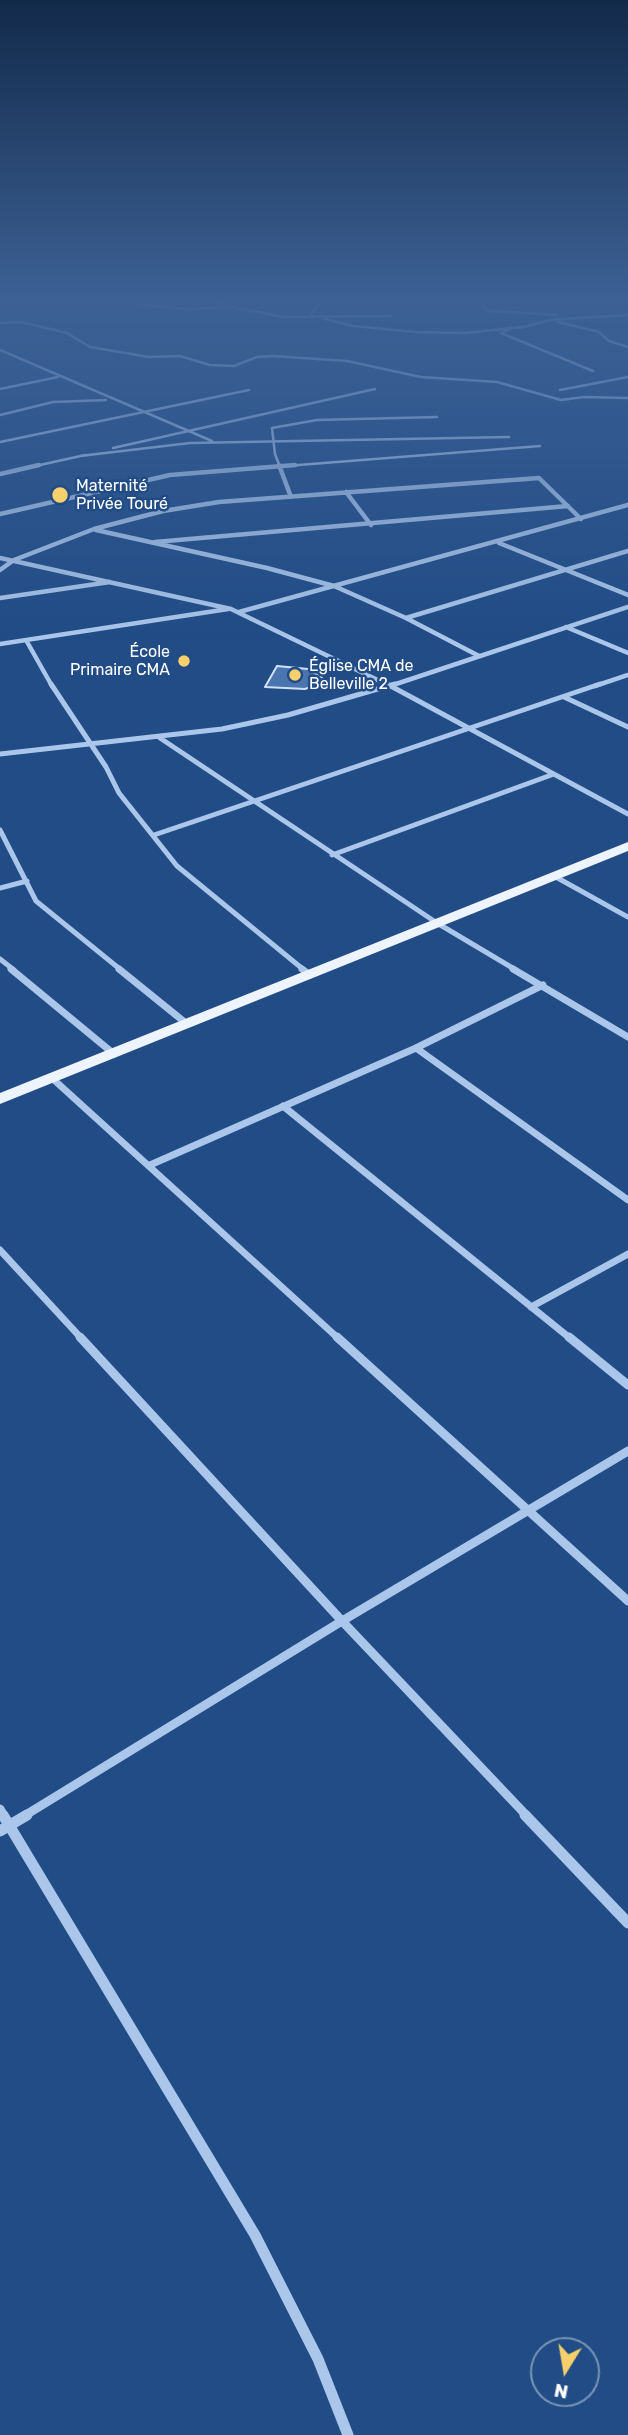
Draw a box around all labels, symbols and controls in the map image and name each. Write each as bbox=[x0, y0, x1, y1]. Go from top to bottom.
place label: Maternité Privée Touré bbox=[76, 476, 168, 514]
marker: Maternité Privée Touré bbox=[50, 485, 70, 505]
place label: École Primaire CMA bbox=[70, 642, 170, 680]
marker: École Primaire CMA bbox=[176, 653, 192, 669]
place label: Église CMA de Belleville 2 bbox=[309, 656, 413, 694]
marker: Église CMA de Belleville 2 bbox=[287, 667, 303, 683]
north arrow bbox=[530, 2337, 600, 2407]
text: N bbox=[552, 2379, 570, 2404]

